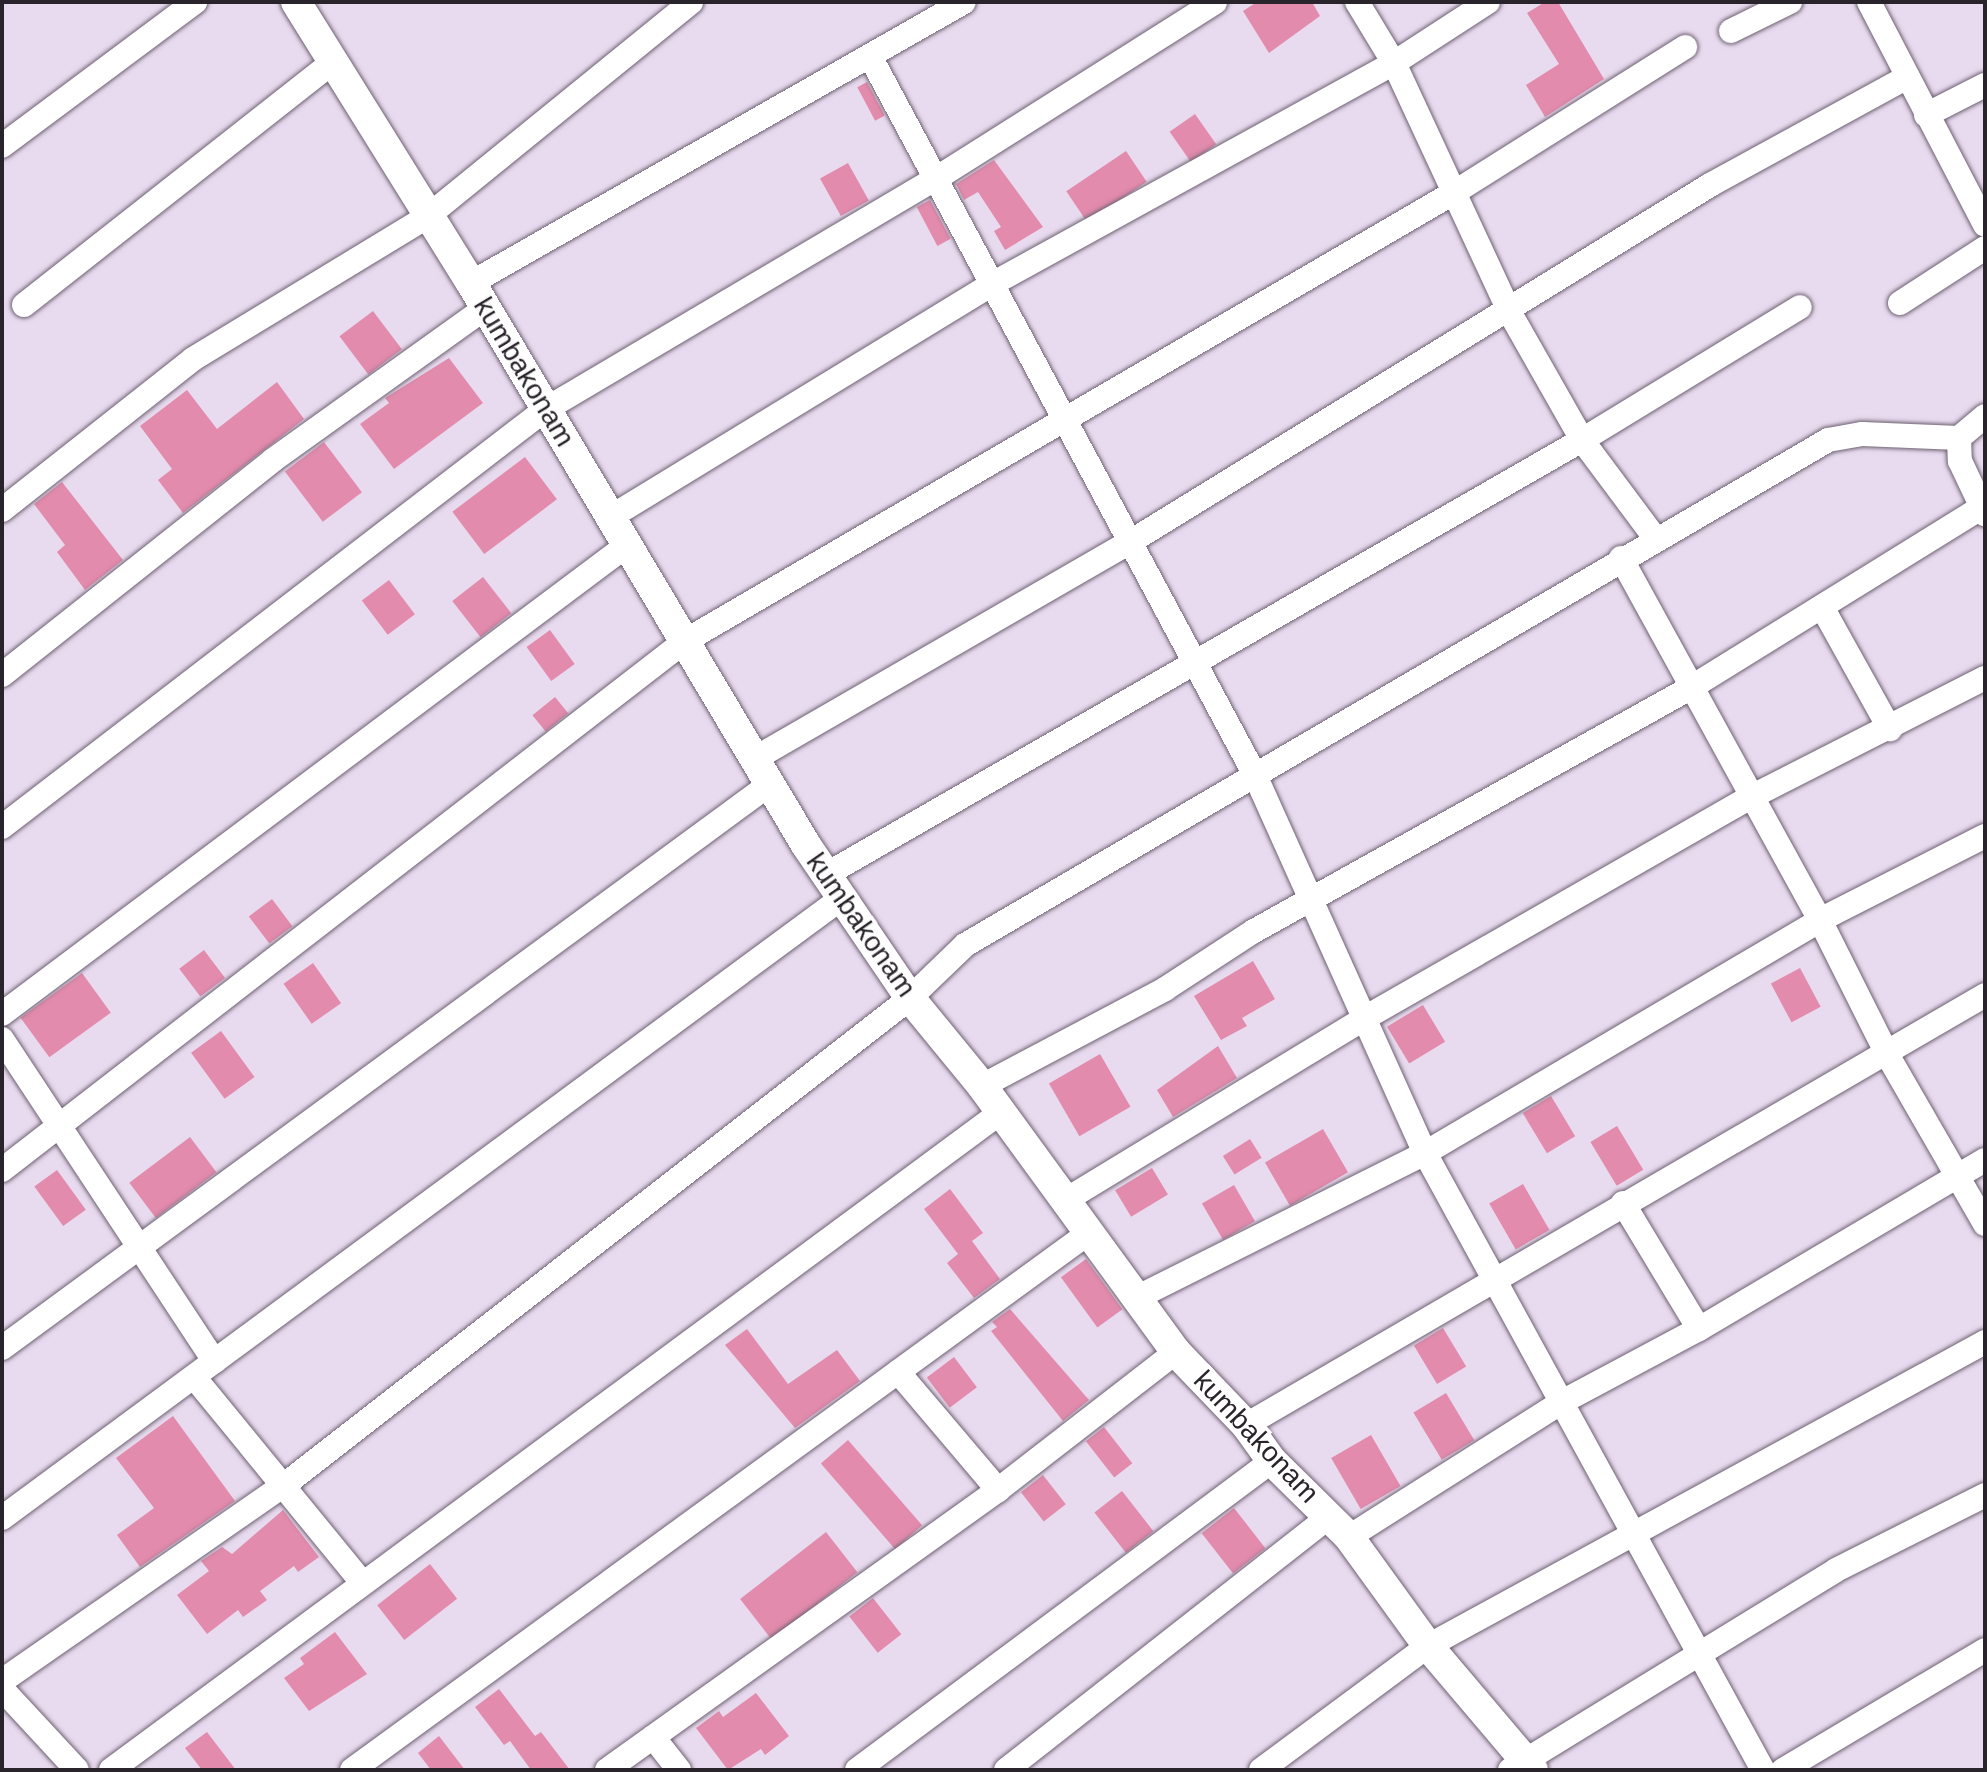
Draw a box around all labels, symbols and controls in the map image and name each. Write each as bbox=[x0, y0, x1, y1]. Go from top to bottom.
street label: kumbakonam bbox=[466, 291, 582, 453]
street label: kumbakonam bbox=[799, 847, 923, 1003]
street label: kumbakonam bbox=[1186, 1364, 1326, 1510]

